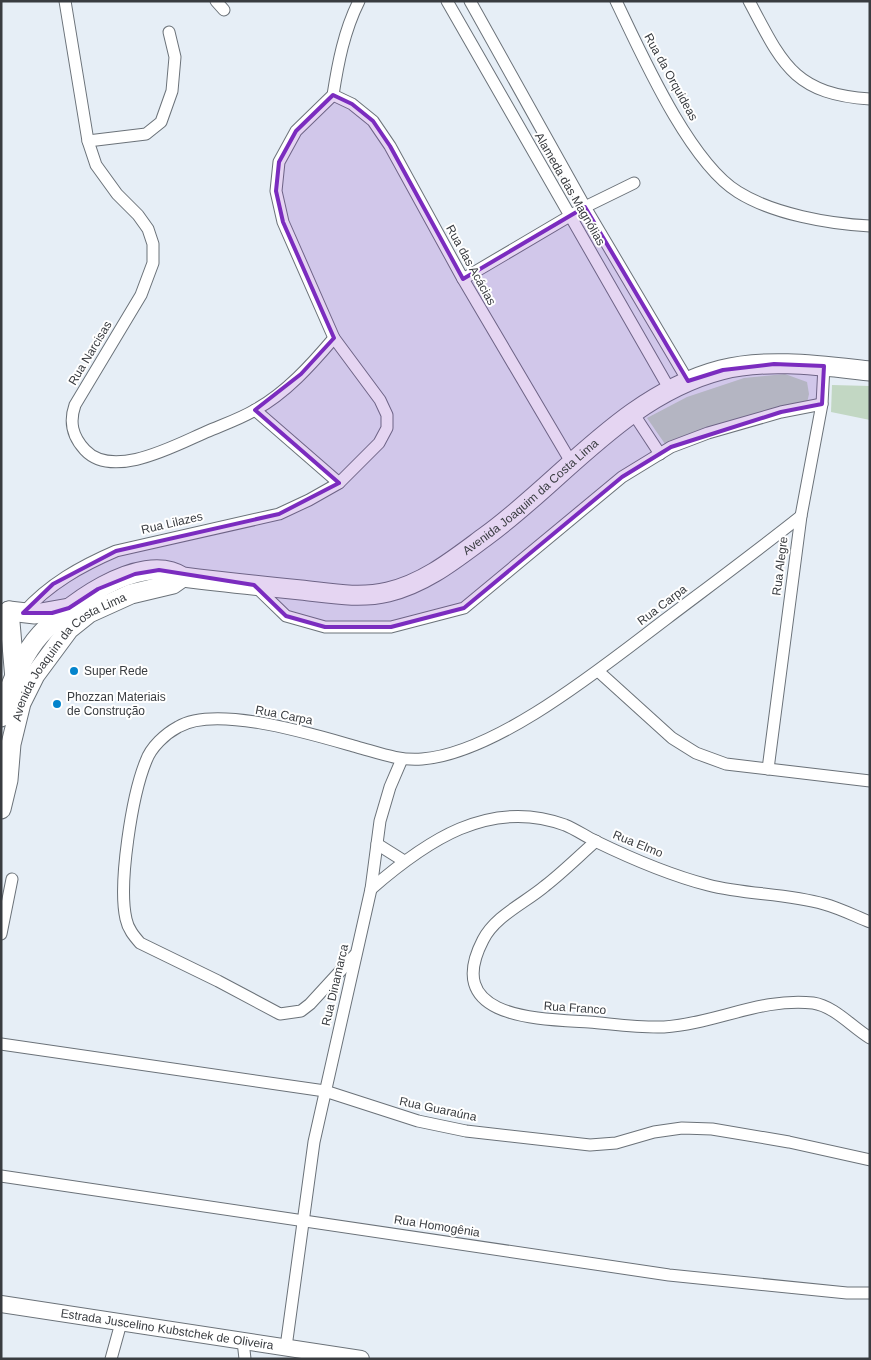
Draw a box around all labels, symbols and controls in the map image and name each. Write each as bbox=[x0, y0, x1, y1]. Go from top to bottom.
street label: Rua da Orquideas bbox=[641, 31, 701, 123]
street label: Alameda das Magnólias bbox=[532, 130, 608, 248]
street label: Rua das Acácias bbox=[443, 223, 499, 307]
street label: Rua Narcisas bbox=[65, 319, 115, 387]
street label: Avenida Joaquim da Costa Lima bbox=[460, 436, 601, 558]
street label: Rua Lilazes bbox=[140, 509, 204, 537]
street label: Rua Alegre bbox=[769, 535, 791, 596]
street label: Rua Carpa bbox=[635, 582, 690, 628]
street label: Avenida Joaquim da Costa Lima bbox=[10, 590, 129, 723]
place label: Super Rede bbox=[84, 664, 148, 678]
marker: Super Rede bbox=[68, 665, 80, 677]
place label: Phozzan Materiais de Construção bbox=[67, 690, 166, 718]
marker: Phozzan Materiais de Construção bbox=[51, 698, 63, 710]
street label: Rua Carpa bbox=[254, 703, 314, 727]
street label: Rua Elmo bbox=[611, 828, 665, 860]
street label: Rua Dinamarca bbox=[319, 942, 351, 1027]
street label: Rua Franco bbox=[543, 999, 607, 1017]
street label: Rua Guaraúna bbox=[398, 1094, 478, 1124]
street label: Rua Homogênia bbox=[393, 1212, 481, 1240]
street label: Estrada Juscelino Kubstchek de Oliveira bbox=[60, 1306, 275, 1353]

